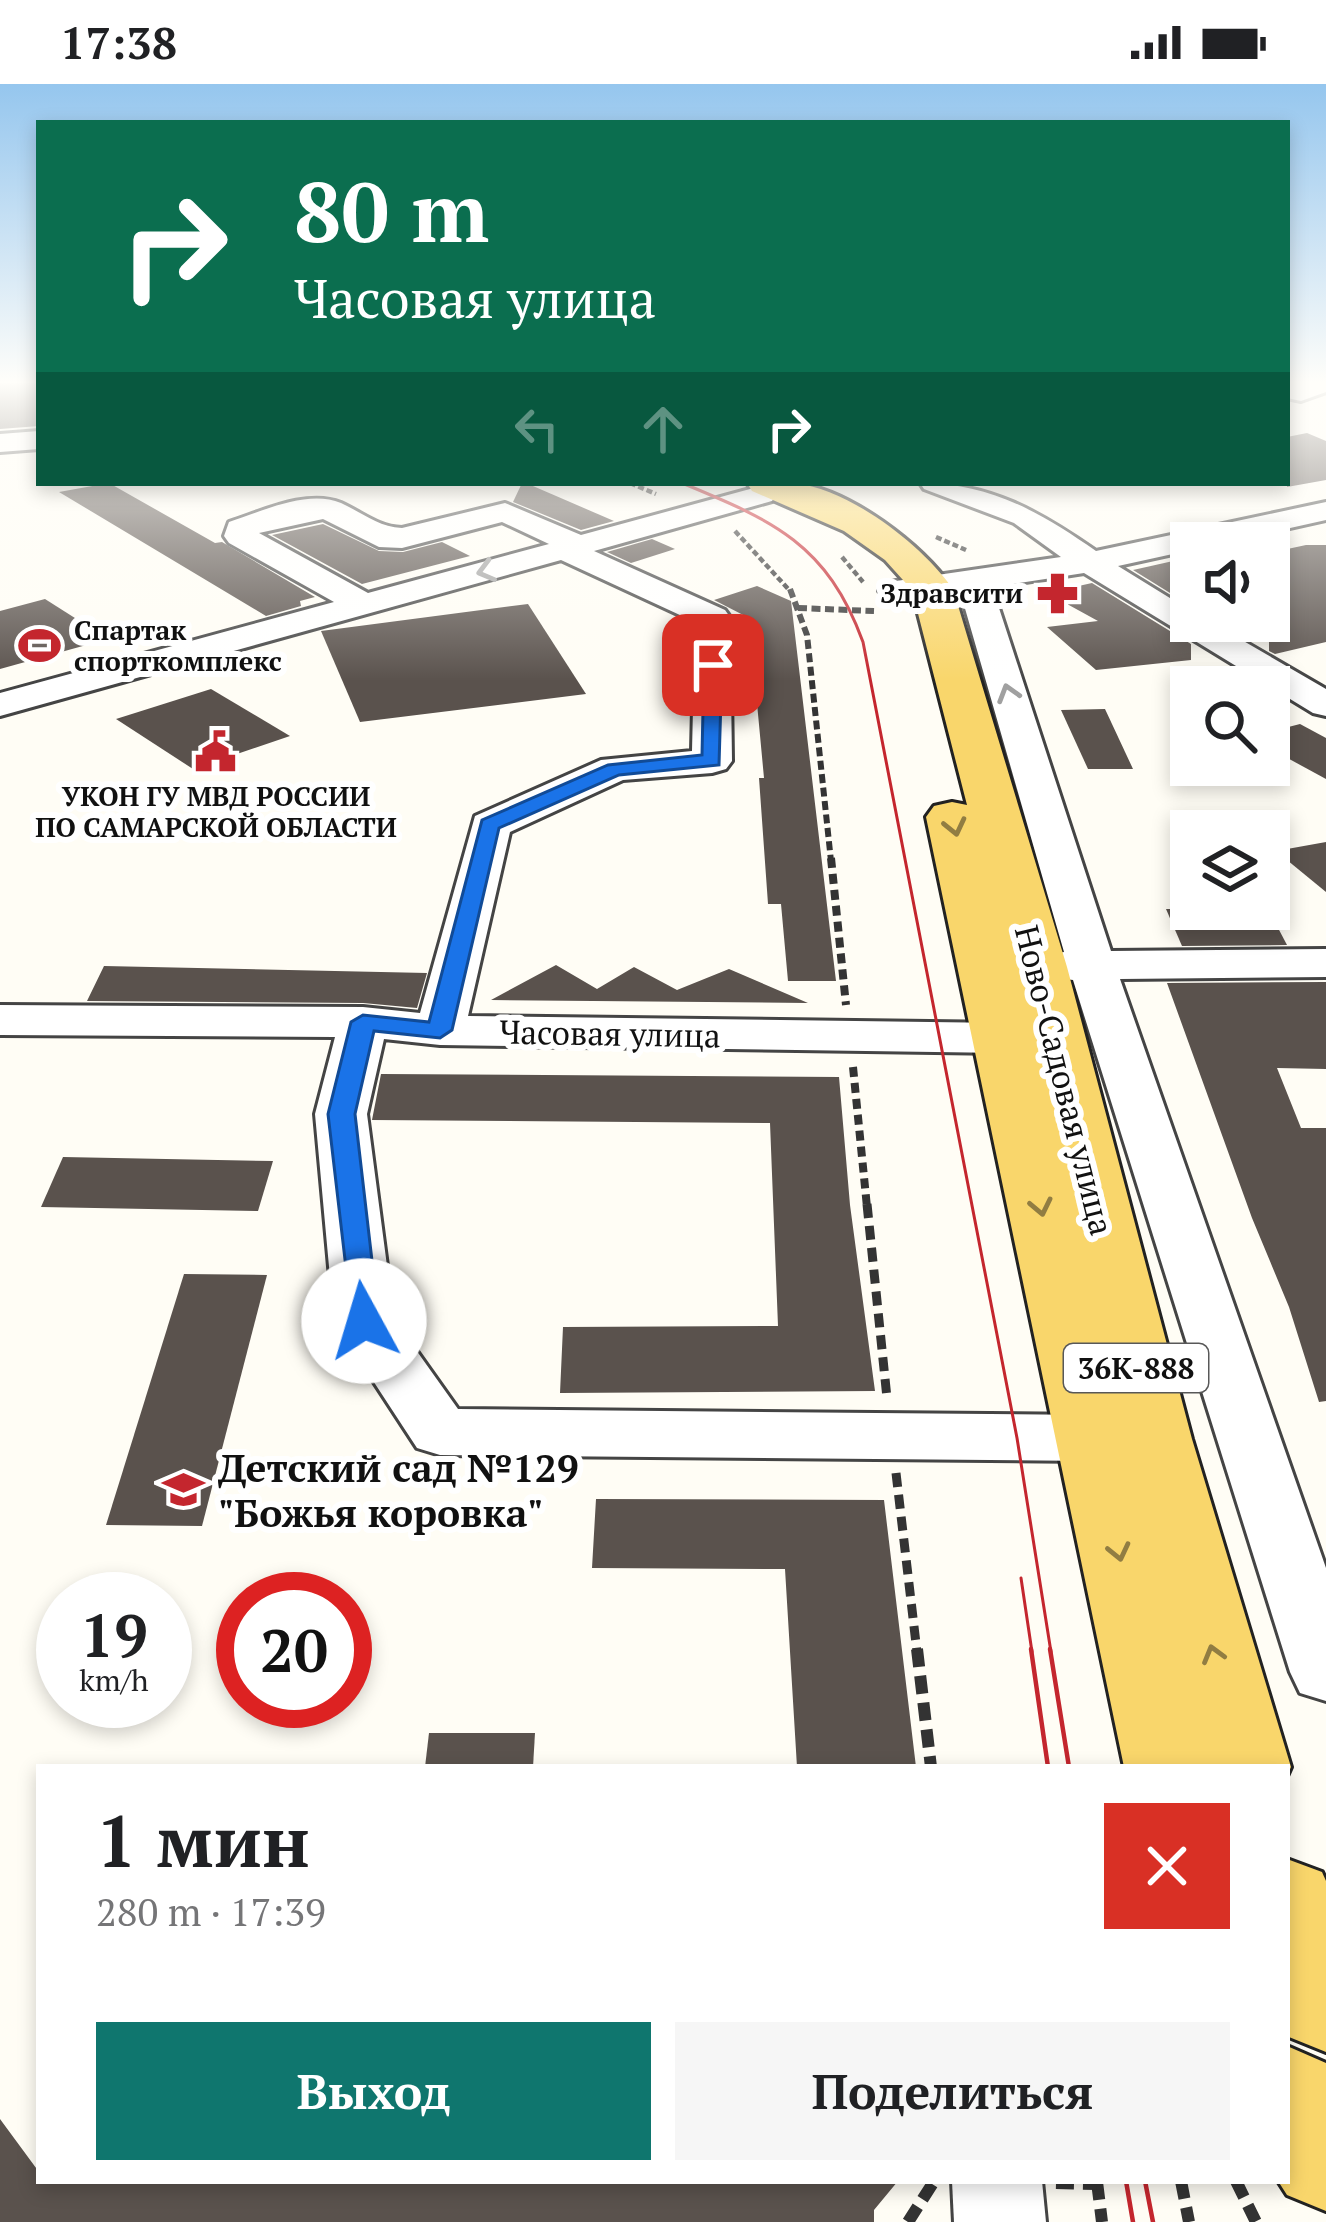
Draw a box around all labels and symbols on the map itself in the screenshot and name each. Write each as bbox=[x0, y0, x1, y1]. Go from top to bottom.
one-way arrow bbox=[477, 557, 497, 582]
pharmacy icon: Здравсити bbox=[1034, 570, 1080, 616]
place label: Здравсити bbox=[880, 575, 1023, 611]
place label: Спартак спорткомплекс bbox=[74, 612, 282, 679]
pin bbox=[662, 614, 764, 716]
sports icon: Спартак спорткомплекс bbox=[17, 623, 63, 669]
one-way arrow bbox=[997, 684, 1022, 705]
public building icon: УКОН ГУ МВД РОССИИ ПО САМАРСКОЙ ОБЛАСТИ bbox=[193, 729, 239, 775]
place label: УКОН ГУ МВД РОССИИ ПО САМАРСКОЙ ОБЛАСТИ bbox=[35, 778, 397, 845]
one-way arrow bbox=[941, 816, 966, 836]
street label: Ново-Садовая улица bbox=[1006, 921, 1124, 1239]
street label: Часовая улица bbox=[499, 1010, 721, 1056]
one-way arrow bbox=[1028, 1196, 1053, 1216]
position arrow bbox=[301, 1258, 427, 1384]
road number: 36К-888 bbox=[1064, 1344, 1208, 1392]
place label: Детский сад №129 "Божья коровка" bbox=[218, 1441, 579, 1538]
school or university icon: Детский сад №129 "Божья коровка" bbox=[161, 1466, 207, 1512]
one-way arrow bbox=[1105, 1542, 1130, 1562]
speed limit sign: 20 bbox=[216, 1572, 372, 1728]
one-way arrow bbox=[1203, 1645, 1228, 1665]

